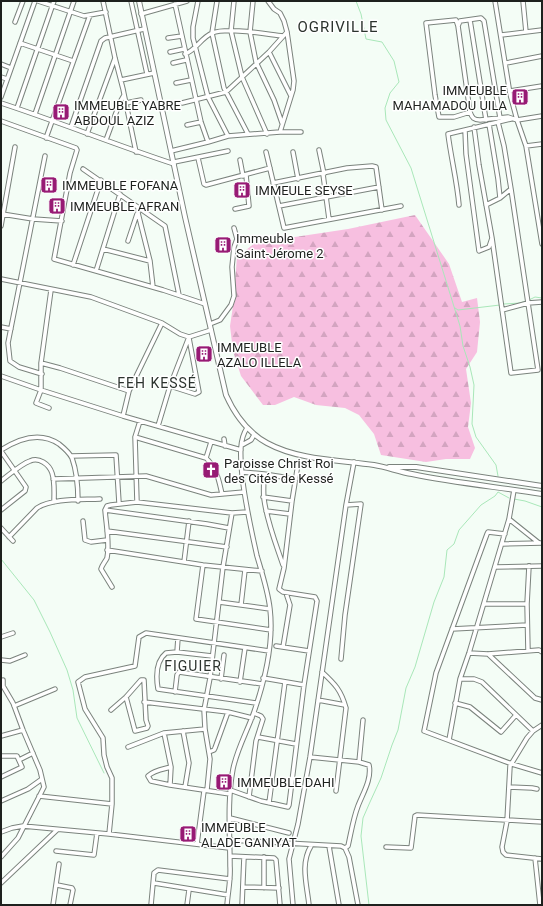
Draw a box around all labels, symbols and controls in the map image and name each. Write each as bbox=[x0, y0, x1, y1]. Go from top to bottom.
district label: OGRIVILLE bbox=[297, 18, 379, 36]
place label: IMMEUBLE MAHAMADOU UILA bbox=[393, 83, 508, 113]
building icon: IMMEUBLE MAHAMADOU UILA bbox=[510, 87, 530, 107]
place label: IMMEUBLE YABRE ABDOUL AZIZ bbox=[74, 98, 181, 128]
building icon: IMMEUBLE YABRE ABDOUL AZIZ bbox=[51, 102, 71, 122]
building icon: IMMEUBLE FOFANA bbox=[39, 175, 59, 195]
place label: IMMEUBLE FOFANA bbox=[62, 178, 179, 193]
building icon: IMMEULE SEYSE bbox=[232, 180, 252, 200]
place label: IMMEULE SEYSE bbox=[255, 183, 353, 198]
building icon: IMMEUBLE AFRAN bbox=[47, 196, 67, 216]
place label: IMMEUBLE AFRAN bbox=[70, 199, 179, 214]
place label: Immeuble Saint-Jérome 2 bbox=[236, 231, 324, 261]
building icon: Immeuble Saint-Jérome 2 bbox=[213, 235, 233, 255]
place label: IMMEUBLE AZALO ILLELA bbox=[217, 340, 302, 370]
building icon: IMMEUBLE AZALO ILLELA bbox=[194, 344, 214, 364]
district label: FEH KESSÉ bbox=[117, 374, 197, 391]
place label: Paroisse Christ Roi des Cités de Kessé bbox=[224, 456, 334, 486]
church icon: Paroisse Christ Roi des Cités de Kessé bbox=[201, 460, 221, 480]
district label: FIGUIER bbox=[164, 658, 222, 674]
building icon: IMMEUBLE DAHI bbox=[214, 772, 234, 792]
place label: IMMEUBLE DAHI bbox=[237, 775, 334, 790]
place label: IMMEUBLE ALADE GANIYAT bbox=[201, 820, 297, 850]
building icon: IMMEUBLE ALADE GANIYAT bbox=[178, 824, 198, 844]

